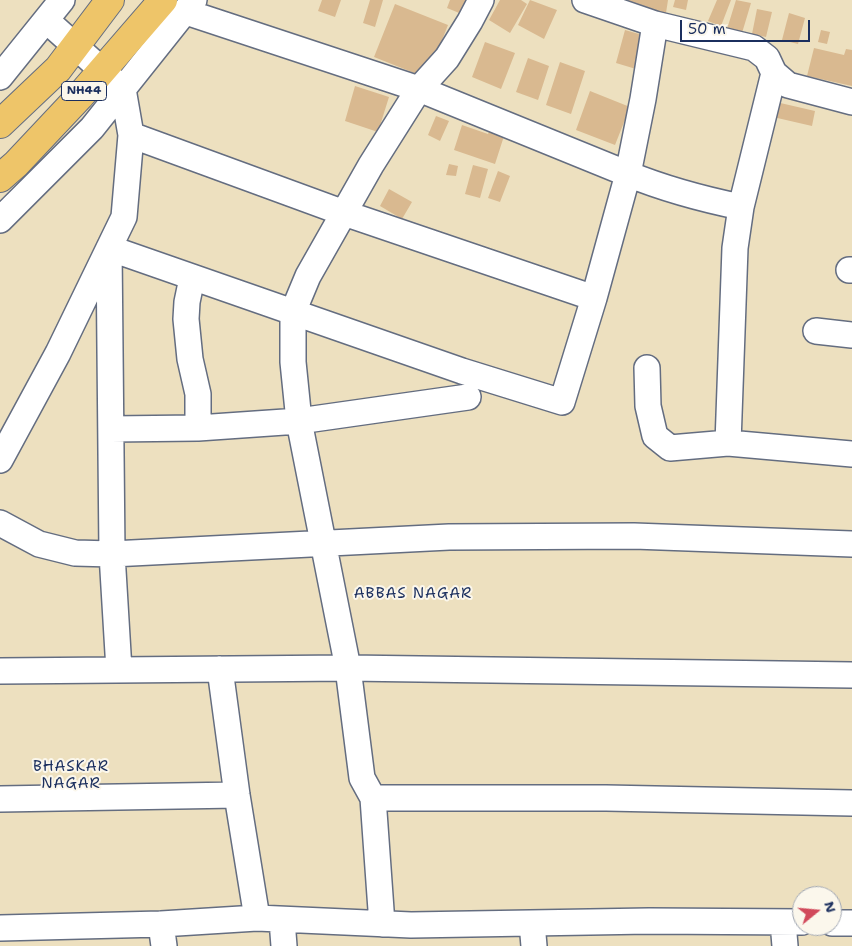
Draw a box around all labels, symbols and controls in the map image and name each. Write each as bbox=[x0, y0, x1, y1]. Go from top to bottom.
scale bar bbox=[682, 10, 812, 42]
text: 50 m bbox=[688, 19, 726, 39]
road number: NH44 bbox=[62, 82, 106, 100]
district label: ABBAS NAGAR bbox=[352, 585, 474, 603]
district label: BHASKAR NAGAR bbox=[32, 758, 110, 793]
north arrow bbox=[792, 886, 842, 936]
text: N bbox=[820, 899, 841, 915]

